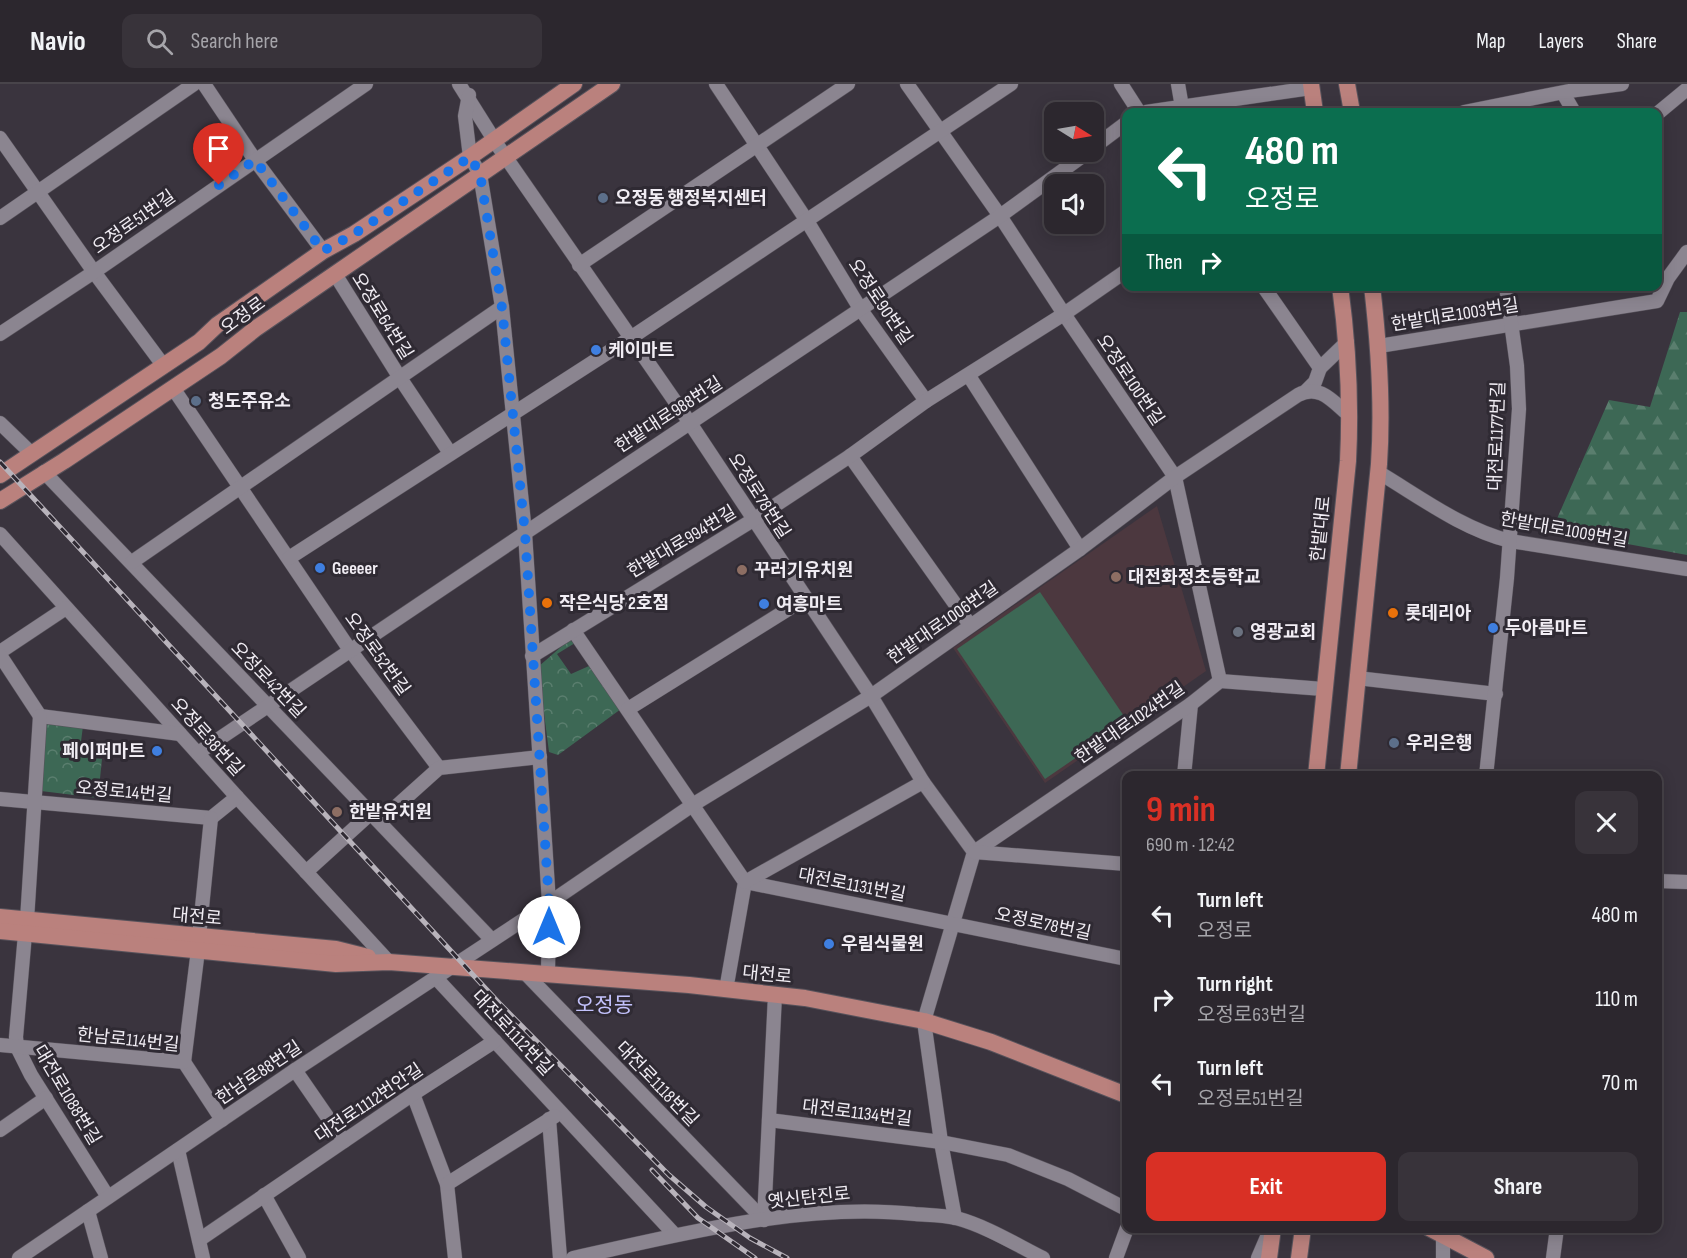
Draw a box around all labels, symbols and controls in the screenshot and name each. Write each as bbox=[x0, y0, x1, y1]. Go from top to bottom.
search box bbox=[122, 14, 542, 68]
text: Navio bbox=[30, 25, 86, 58]
icon: search bbox=[143, 25, 176, 58]
text: Search here bbox=[191, 28, 278, 55]
text: Map bbox=[1476, 29, 1505, 54]
text: Layers bbox=[1538, 29, 1584, 54]
text: Share bbox=[1617, 29, 1657, 54]
north arrow bbox=[1044, 102, 1104, 162]
map controls bbox=[1044, 102, 1104, 234]
pin bbox=[193, 123, 244, 185]
text: 480 m bbox=[1245, 126, 1339, 177]
icon: arrive bbox=[202, 132, 235, 165]
icon: left bbox=[1146, 132, 1224, 210]
button: sound bbox=[1044, 174, 1104, 234]
text: 오정로 bbox=[1245, 184, 1320, 216]
street label: 오정로51번길 bbox=[89, 186, 179, 258]
place label: 오정동 행정복지센터 bbox=[615, 188, 767, 209]
marker: 오정동 행정복지센터 bbox=[596, 191, 610, 205]
icon: right bbox=[1194, 246, 1227, 279]
text: Then bbox=[1146, 249, 1182, 276]
street label: 오정로90번길 bbox=[844, 255, 916, 349]
street label: 오정로64번길 bbox=[347, 269, 417, 363]
street label: 오정로 bbox=[217, 293, 269, 339]
street label: 한밭대로1003번길 bbox=[1390, 295, 1520, 335]
street label: 오정로100번길 bbox=[1092, 331, 1168, 429]
place label: 케이마트 bbox=[608, 340, 674, 361]
marker: 케이마트 bbox=[589, 343, 603, 357]
street label: 한밭대로988번길 bbox=[612, 373, 726, 457]
street label: 대전로1177번길 bbox=[1485, 381, 1509, 491]
place label: 청도주유소 bbox=[208, 391, 291, 412]
marker: 청도주유소 bbox=[189, 394, 203, 408]
street label: 오정로78번길 bbox=[724, 449, 794, 543]
street label: 한밭대로 bbox=[1307, 495, 1335, 563]
street label: 한밭대로994번길 bbox=[624, 501, 740, 583]
street label: 한밭대로1009번길 bbox=[1498, 508, 1630, 552]
place label: Geeeer bbox=[332, 558, 378, 579]
place label: 꾸러기유치원 bbox=[754, 560, 853, 581]
marker: Geeeer bbox=[313, 561, 327, 575]
marker: 꾸러기유치원 bbox=[735, 563, 749, 577]
place label: 대전화정초등학교 bbox=[1128, 567, 1260, 588]
marker: 대전화정초등학교 bbox=[1109, 570, 1123, 584]
street label: 한밭대로1006번길 bbox=[884, 577, 1002, 669]
place label: 작은식당 2호점 bbox=[559, 593, 669, 614]
place label: 여흥마트 bbox=[776, 594, 842, 615]
marker: 작은식당 2호점 bbox=[540, 596, 554, 610]
marker: 여흥마트 bbox=[757, 597, 771, 611]
place label: 롯데리아 bbox=[1405, 603, 1472, 624]
marker: 롯데리아 bbox=[1386, 606, 1400, 620]
street label: 오정로52번길 bbox=[340, 608, 414, 700]
place label: 두아름마트 bbox=[1505, 618, 1588, 639]
marker: 두아름마트 bbox=[1486, 621, 1500, 635]
place label: 영광교회 bbox=[1250, 622, 1316, 643]
marker: 영광교회 bbox=[1231, 625, 1245, 639]
street label: 오정로42번길 bbox=[226, 638, 310, 722]
street label: 한밭대로1024번길 bbox=[1071, 678, 1189, 768]
street label: 오정로38번길 bbox=[166, 693, 248, 781]
place label: 우리은행 bbox=[1406, 733, 1472, 754]
marker: 우리은행 bbox=[1387, 736, 1401, 750]
place label: 페이퍼마트 bbox=[62, 741, 145, 762]
marker: 페이퍼마트 bbox=[150, 744, 164, 758]
street label: 오정로14번길 bbox=[75, 777, 173, 807]
text: 9 min bbox=[1146, 789, 1216, 832]
button: close bbox=[1575, 791, 1638, 854]
place label: 한밭유치원 bbox=[349, 802, 432, 823]
marker: 한밭유치원 bbox=[330, 805, 344, 819]
text: 690 m · 12:42 bbox=[1146, 833, 1235, 857]
street label: 대전로1131번길 bbox=[796, 864, 908, 906]
text: Turn left bbox=[1197, 887, 1263, 914]
position arrow bbox=[517, 895, 581, 959]
icon: left bbox=[1146, 899, 1179, 932]
text: 480 m bbox=[1592, 902, 1638, 929]
street label: 대전로 bbox=[171, 904, 223, 930]
street label: 오정로78번길 bbox=[993, 904, 1093, 944]
text: 오정로 bbox=[1197, 919, 1252, 943]
place label: 우림식물원 bbox=[841, 934, 924, 955]
marker: 우림식물원 bbox=[822, 937, 836, 951]
street label: 대전로 bbox=[741, 962, 793, 988]
text: Turn right bbox=[1197, 971, 1273, 998]
icon: right bbox=[1146, 983, 1179, 1016]
street label: 대전로1112번길 bbox=[467, 986, 557, 1080]
text: 110 m bbox=[1595, 986, 1638, 1013]
district label: 오정동 bbox=[575, 993, 633, 1018]
text: 오정로63번길 bbox=[1197, 1003, 1306, 1027]
street label: 한남로114번길 bbox=[76, 1024, 180, 1056]
street label: 한남로88번길 bbox=[212, 1037, 306, 1109]
street label: 대전로1118번길 bbox=[611, 1037, 703, 1131]
street label: 대전로1088번길 bbox=[29, 1041, 105, 1149]
text: Turn left bbox=[1197, 1055, 1263, 1082]
street label: 대전로1112번안길 bbox=[311, 1059, 427, 1147]
icon: left bbox=[1146, 1067, 1179, 1100]
text: 70 m bbox=[1602, 1070, 1638, 1097]
text: 오정로51번길 bbox=[1197, 1087, 1304, 1111]
street label: 대전로1134번길 bbox=[801, 1096, 913, 1130]
button: Exit bbox=[1146, 1152, 1386, 1221]
button: Share bbox=[1398, 1152, 1638, 1221]
street label: 옛신탄진로 bbox=[767, 1183, 851, 1213]

